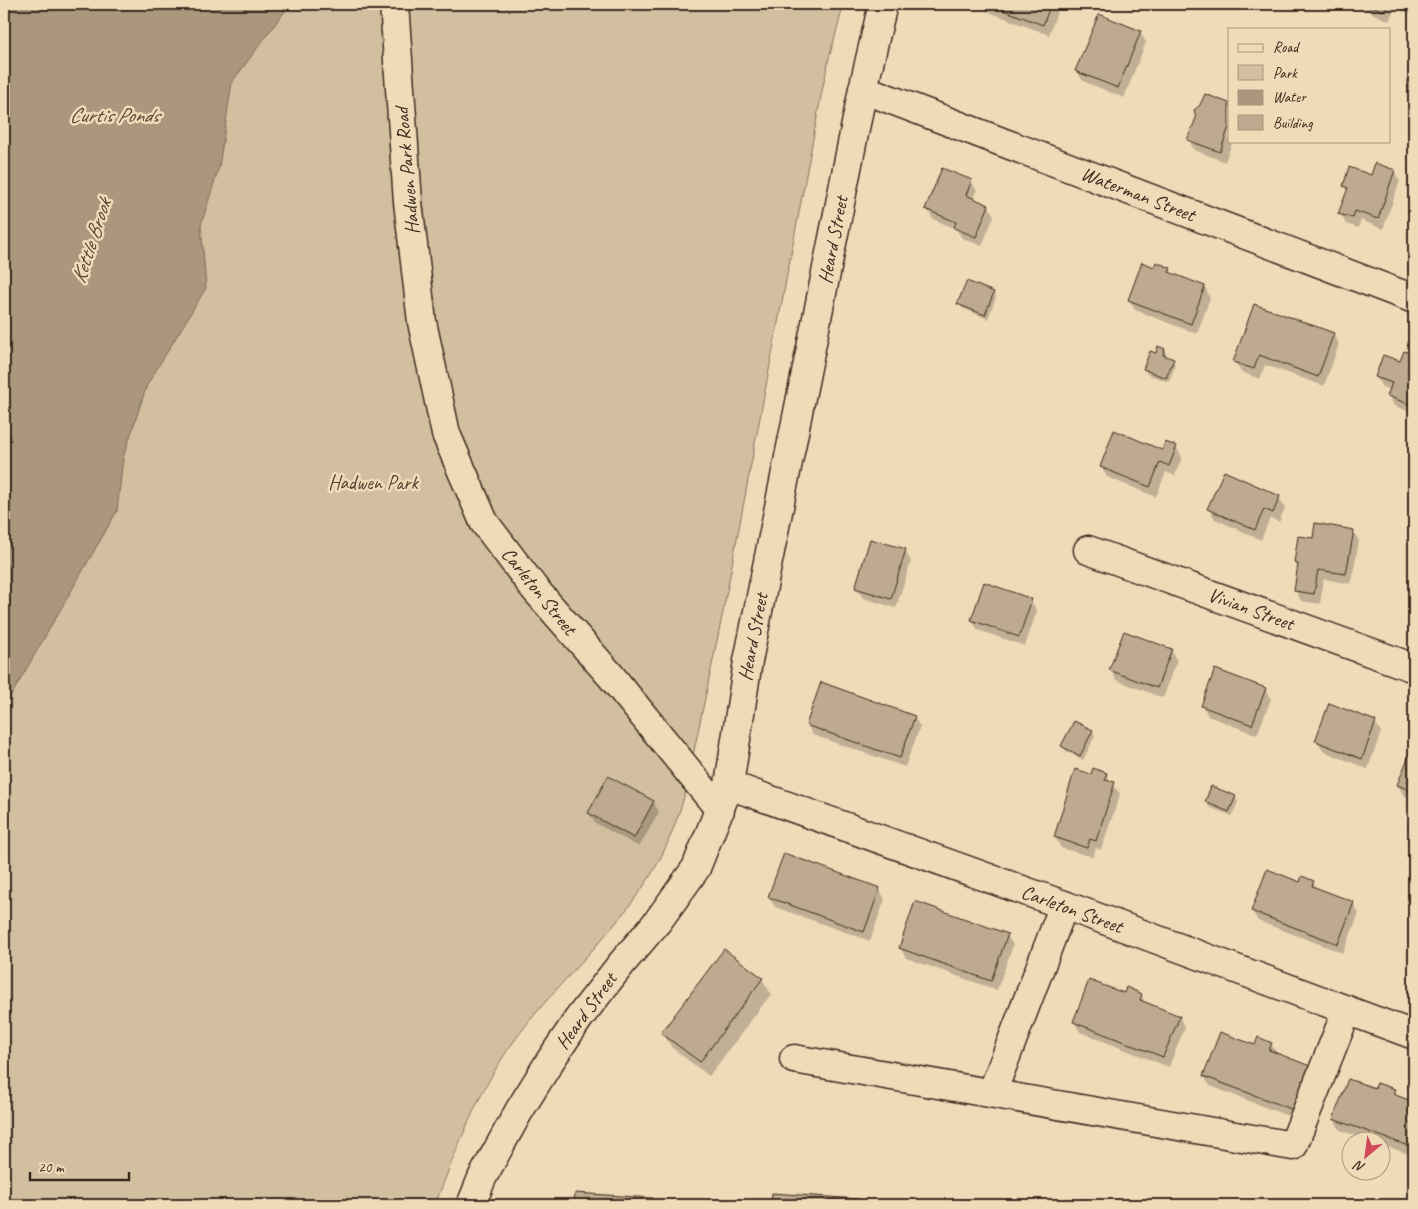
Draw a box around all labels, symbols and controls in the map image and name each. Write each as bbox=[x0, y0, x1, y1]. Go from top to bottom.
legend bbox=[1228, 28, 1390, 142]
text: Road bbox=[1273, 38, 1300, 57]
text: Park bbox=[1273, 64, 1298, 83]
text: Water bbox=[1273, 88, 1307, 107]
water label: Curtis Ponds bbox=[69, 102, 163, 128]
street label: Hadwen Park Road bbox=[389, 103, 425, 236]
text: Building bbox=[1273, 114, 1313, 133]
street label: Waterman Street bbox=[1078, 161, 1201, 228]
street label: Heard Street bbox=[812, 192, 854, 286]
water label: Kettle Brook bbox=[65, 193, 118, 286]
park label: Hadwen Park bbox=[328, 470, 420, 495]
street label: Carleton Street bbox=[496, 542, 584, 642]
street label: Vivian Street bbox=[1205, 582, 1299, 637]
street label: Heard Street bbox=[732, 589, 774, 683]
street label: Carleton Street bbox=[1018, 879, 1128, 940]
street label: Heard Street bbox=[550, 966, 624, 1054]
north arrow bbox=[1340, 1132, 1390, 1182]
scale bar bbox=[30, 1149, 129, 1181]
text: N bbox=[1350, 1156, 1368, 1176]
text: 20 m bbox=[38, 1158, 65, 1177]

